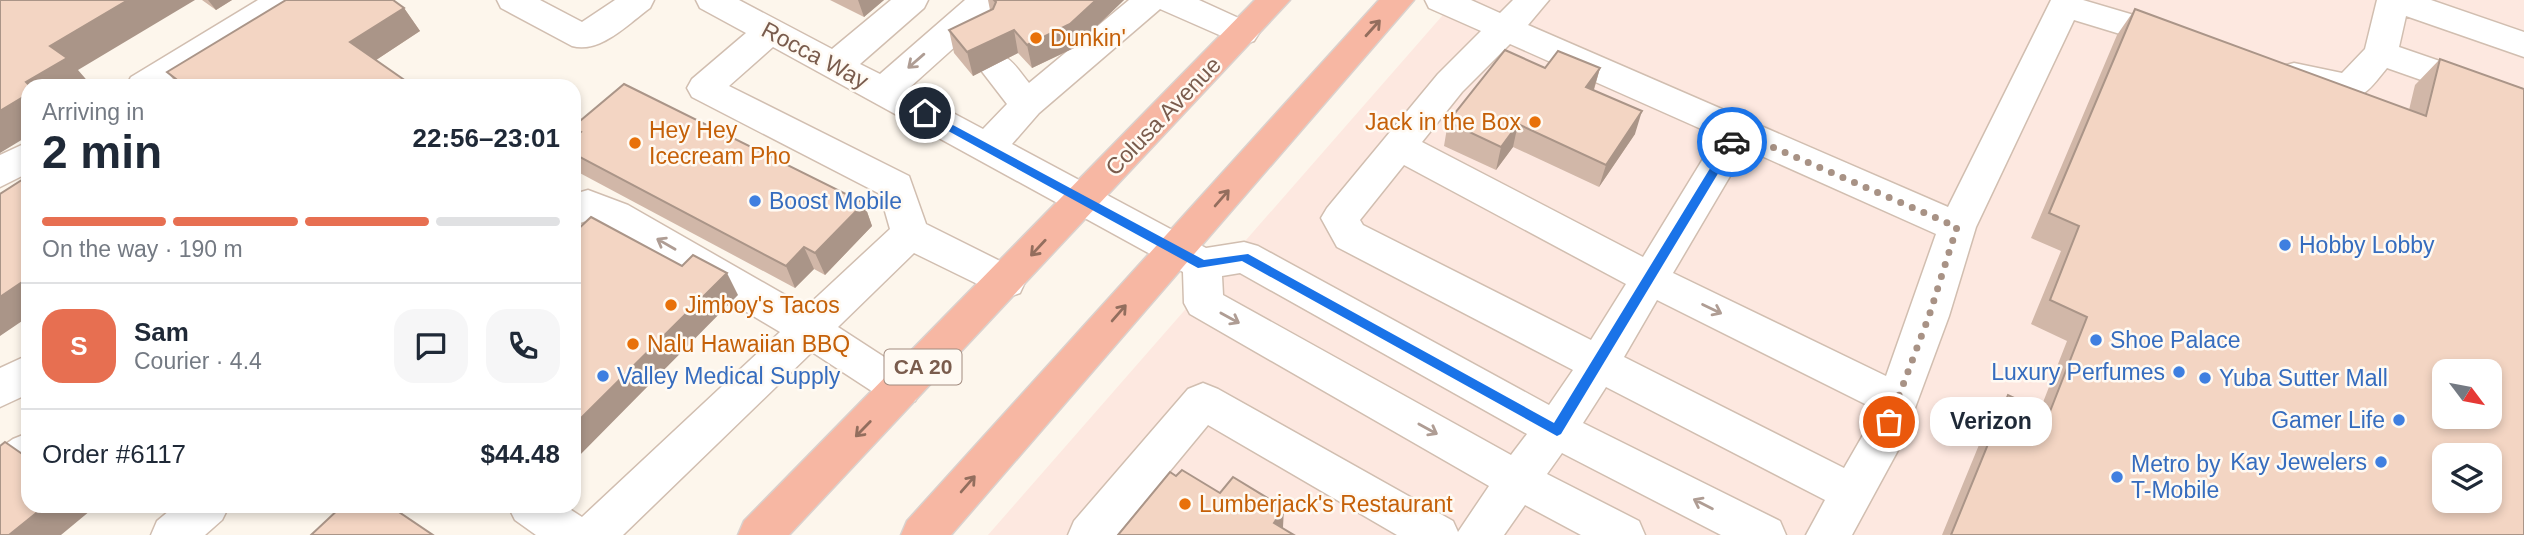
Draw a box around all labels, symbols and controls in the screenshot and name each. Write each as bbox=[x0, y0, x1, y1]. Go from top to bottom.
street label: Rocca Way bbox=[757, 16, 873, 94]
one-way arrow bbox=[1365, 19, 1381, 37]
place label: Dunkin' bbox=[1050, 25, 1126, 51]
marker: Dunkin' bbox=[1028, 30, 1044, 46]
street label: Colusa Avenue bbox=[1100, 51, 1226, 181]
one-way arrow bbox=[908, 53, 926, 69]
pin bbox=[895, 83, 955, 143]
icon: home bbox=[906, 94, 944, 132]
text: Arriving in bbox=[42, 99, 144, 125]
courier bbox=[1697, 107, 1767, 177]
place label: Jack in the Box bbox=[1365, 109, 1522, 135]
marker: Jack in the Box bbox=[1527, 114, 1543, 130]
place label: Hey Hey Icecream Pho bbox=[649, 117, 791, 169]
text: 22:56–23:01 bbox=[413, 123, 560, 153]
icon: car bbox=[1713, 123, 1751, 161]
text: 2 min bbox=[42, 126, 162, 178]
marker: Hey Hey Icecream Pho bbox=[627, 135, 643, 151]
place label: Boost Mobile bbox=[769, 188, 902, 214]
one-way arrow bbox=[1213, 190, 1229, 208]
marker: Boost Mobile bbox=[747, 193, 763, 209]
place label: Hobby Lobby bbox=[2299, 232, 2435, 258]
text: On the way · 190 m bbox=[42, 236, 243, 262]
one-way arrow bbox=[656, 237, 676, 251]
marker: Hobby Lobby bbox=[2277, 237, 2293, 253]
one-way arrow bbox=[1029, 239, 1046, 256]
place label: Jimboy's Tacos bbox=[685, 292, 840, 318]
marker: Jimboy's Tacos bbox=[663, 297, 679, 313]
one-way arrow bbox=[1701, 303, 1722, 317]
one-way arrow bbox=[1110, 305, 1126, 323]
button: chat bbox=[394, 309, 468, 383]
button: phone bbox=[486, 309, 560, 383]
one-way arrow bbox=[1219, 311, 1239, 325]
text: Sam bbox=[134, 317, 189, 347]
place label: Shoe Palace bbox=[2110, 327, 2240, 353]
text: S bbox=[70, 331, 88, 361]
place label: Nalu Hawaiian BBQ bbox=[647, 331, 850, 357]
marker: Shoe Palace bbox=[2088, 332, 2104, 348]
marker: Nalu Hawaiian BBQ bbox=[625, 336, 641, 352]
text: Courier · 4.4 bbox=[134, 348, 262, 374]
road number: CA 20 bbox=[884, 350, 962, 384]
place label: Luxury Perfumes bbox=[1991, 359, 2165, 385]
north arrow bbox=[2432, 359, 2502, 429]
map controls bbox=[2432, 359, 2502, 513]
place label: Valley Medical Supply bbox=[617, 363, 841, 389]
marker: Luxury Perfumes bbox=[2171, 364, 2187, 380]
place label: Yuba Sutter Mall bbox=[2219, 365, 2388, 391]
marker: Valley Medical Supply bbox=[595, 368, 611, 384]
marker: Yuba Sutter Mall bbox=[2197, 370, 2213, 386]
pin bbox=[1859, 392, 1919, 452]
callout: Verizon bbox=[1931, 398, 2054, 446]
icon: bag bbox=[1870, 403, 1908, 441]
place label: Gamer Life bbox=[2271, 407, 2385, 433]
text: Verizon bbox=[1950, 408, 2032, 434]
marker: Gamer Life bbox=[2391, 412, 2407, 428]
one-way arrow bbox=[854, 421, 871, 438]
one-way arrow bbox=[1418, 423, 1438, 437]
text: Order #6117 bbox=[42, 439, 186, 469]
text: $44.48 bbox=[480, 439, 560, 469]
button: layers bbox=[2432, 443, 2502, 513]
place label: Kay Jewelers bbox=[2230, 449, 2367, 475]
place label: Metro by T-Mobile bbox=[2131, 451, 2221, 503]
marker: Kay Jewelers bbox=[2373, 454, 2389, 470]
marker: Metro by T-Mobile bbox=[2109, 469, 2125, 485]
one-way arrow bbox=[960, 475, 976, 493]
place label: Lumberjack's Restaurant bbox=[1199, 491, 1453, 517]
marker: Lumberjack's Restaurant bbox=[1177, 496, 1193, 512]
one-way arrow bbox=[1694, 497, 1714, 511]

